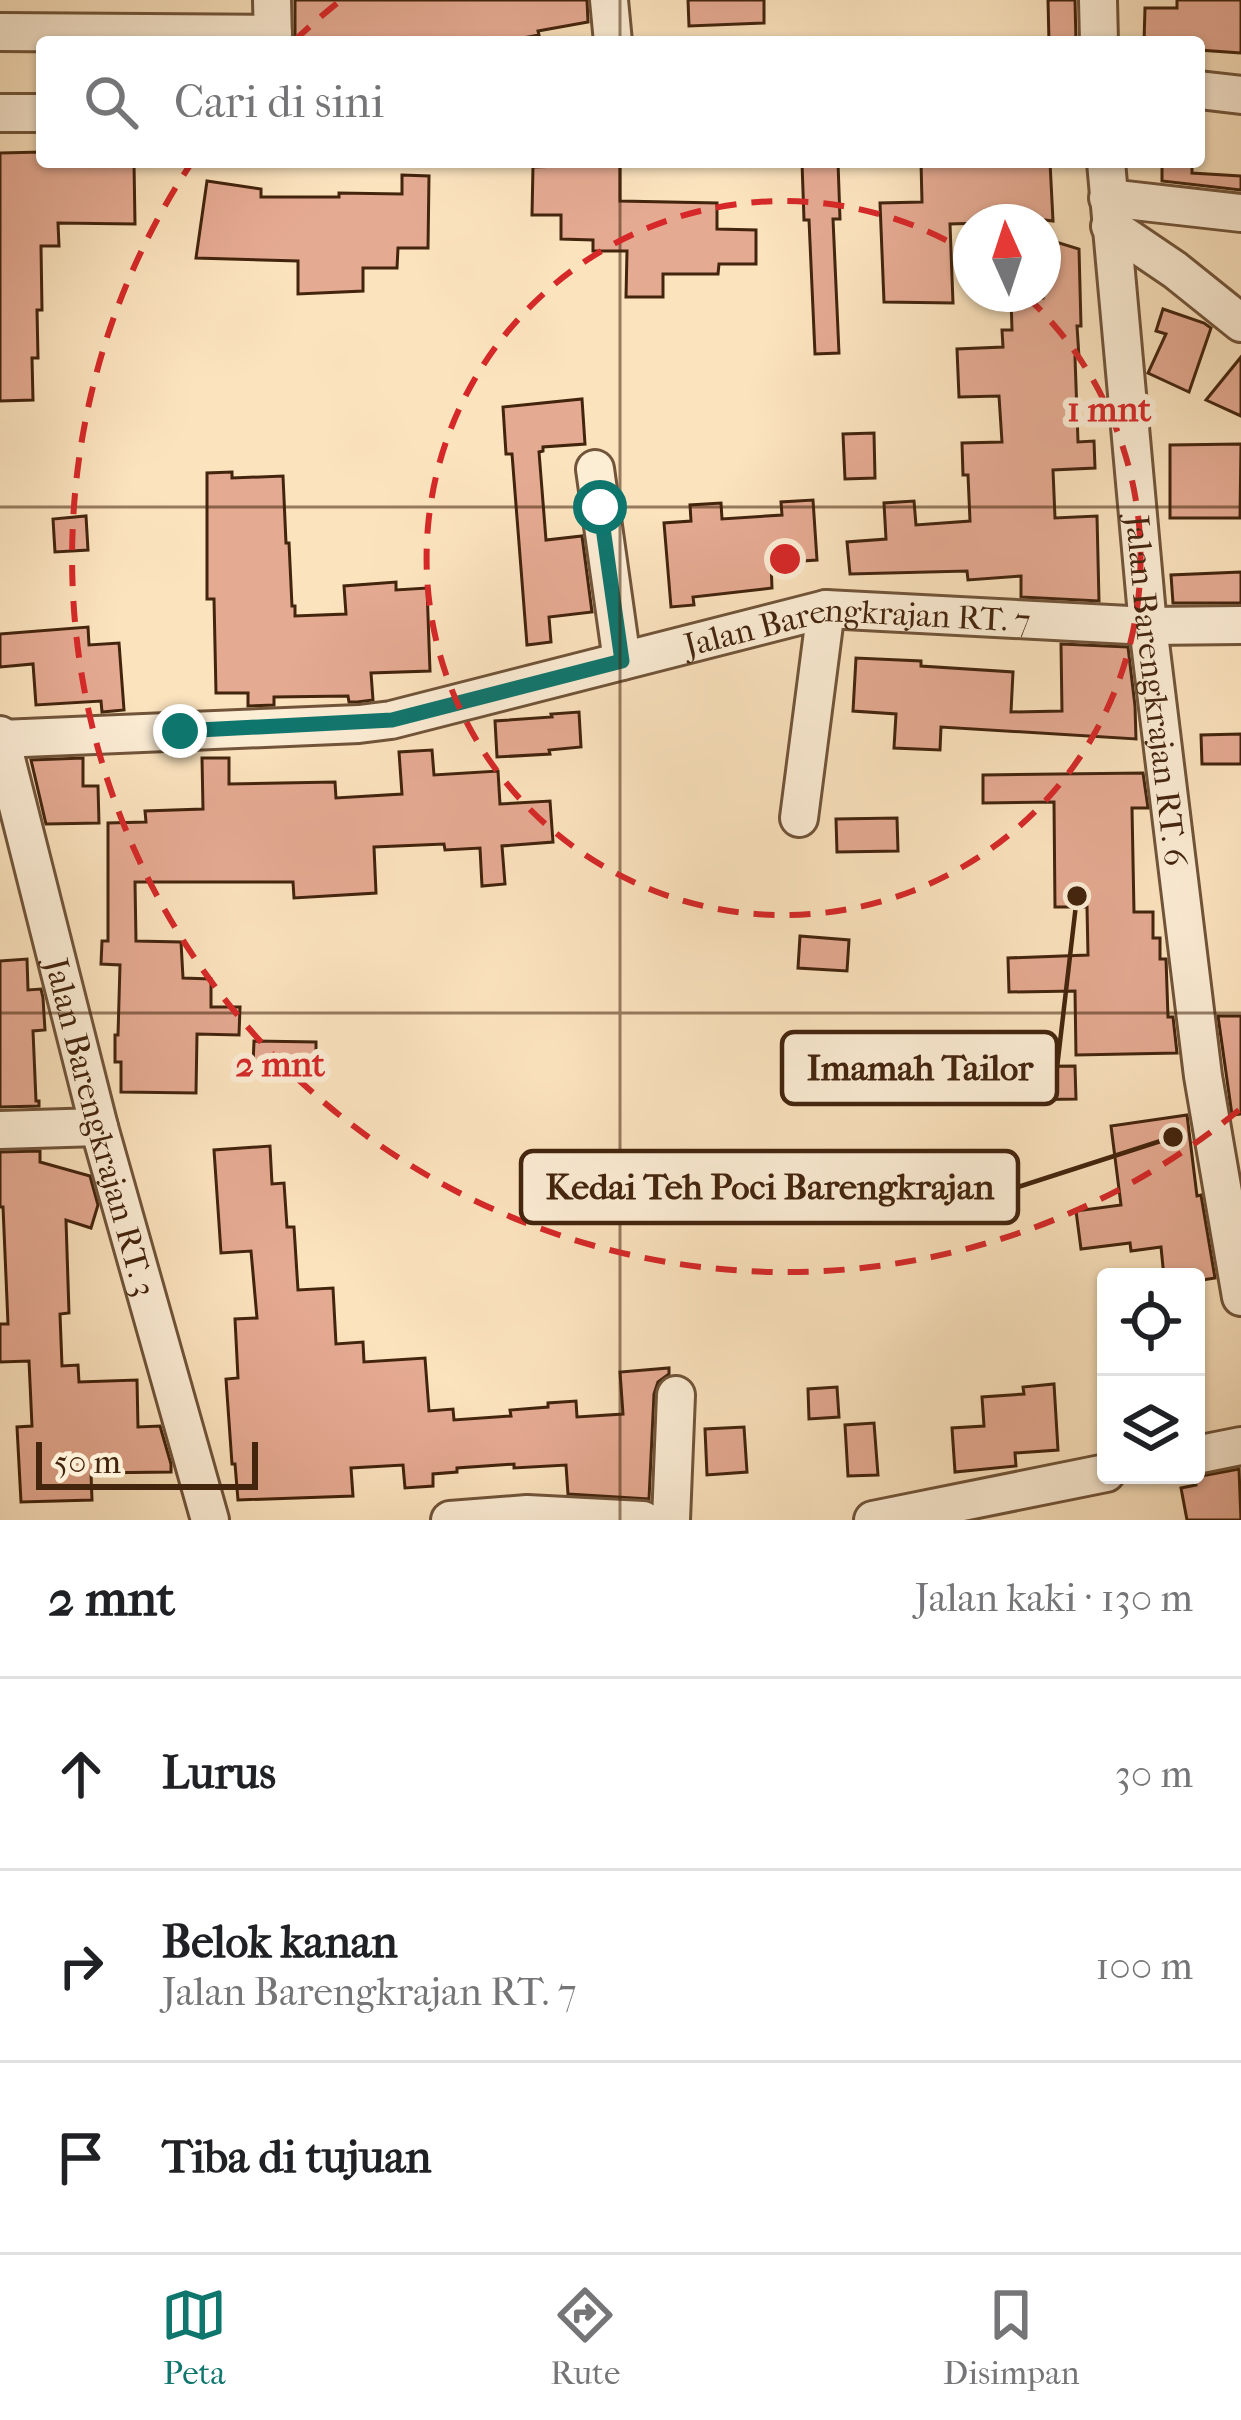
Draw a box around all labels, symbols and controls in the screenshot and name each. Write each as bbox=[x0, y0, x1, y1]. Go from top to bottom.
search box bbox=[36, 36, 1205, 168]
icon: search bbox=[78, 69, 144, 135]
text: Cari di sini bbox=[174, 76, 384, 129]
north arrow bbox=[953, 204, 1061, 312]
text: 1 mnt bbox=[1067, 388, 1152, 430]
route start bbox=[573, 480, 627, 534]
street label: Jalan Barengkrajan RT. 6 bbox=[1117, 511, 1195, 868]
centre of rings bbox=[764, 538, 806, 580]
street label: Jalan Barengkrajan RT. 7 bbox=[677, 591, 1032, 666]
route end bbox=[153, 704, 207, 758]
street label: Jalan Barengkrajan RT. 3 bbox=[35, 951, 164, 1301]
callout: Imamah Tailor bbox=[782, 1032, 1057, 1104]
text: 2 mnt bbox=[235, 1043, 326, 1085]
text: Imamah Tailor bbox=[807, 1047, 1034, 1089]
callout: Kedai Teh Poci Barengkrajan bbox=[521, 1151, 1018, 1223]
text: Kedai Teh Poci Barengkrajan bbox=[546, 1166, 995, 1208]
map controls bbox=[1097, 1268, 1205, 1484]
button: locate bbox=[1097, 1268, 1205, 1376]
button: layers bbox=[1097, 1376, 1205, 1484]
scale bar bbox=[36, 1436, 258, 1489]
text: 50 m bbox=[54, 1443, 121, 1482]
text: 2 mnt bbox=[48, 1568, 175, 1628]
text: Jalan kaki · 130 m bbox=[915, 1575, 1193, 1621]
icon: ahead bbox=[48, 1741, 114, 1807]
text: Lurus bbox=[162, 1747, 276, 1800]
text: 30 m bbox=[1115, 1751, 1193, 1797]
text: Belok kanan bbox=[162, 1916, 398, 1969]
icon: right bbox=[48, 1933, 114, 1999]
text: 100 m bbox=[1095, 1943, 1193, 1989]
text: Jalan Barengkrajan RT. 7 bbox=[162, 1969, 576, 2015]
icon: arrive bbox=[48, 2125, 114, 2191]
text: Tiba di tujuan bbox=[162, 2131, 431, 2184]
tab: Peta bbox=[161, 2282, 227, 2393]
tab: Rute bbox=[550, 2282, 620, 2393]
tab: Disimpan bbox=[943, 2282, 1080, 2393]

